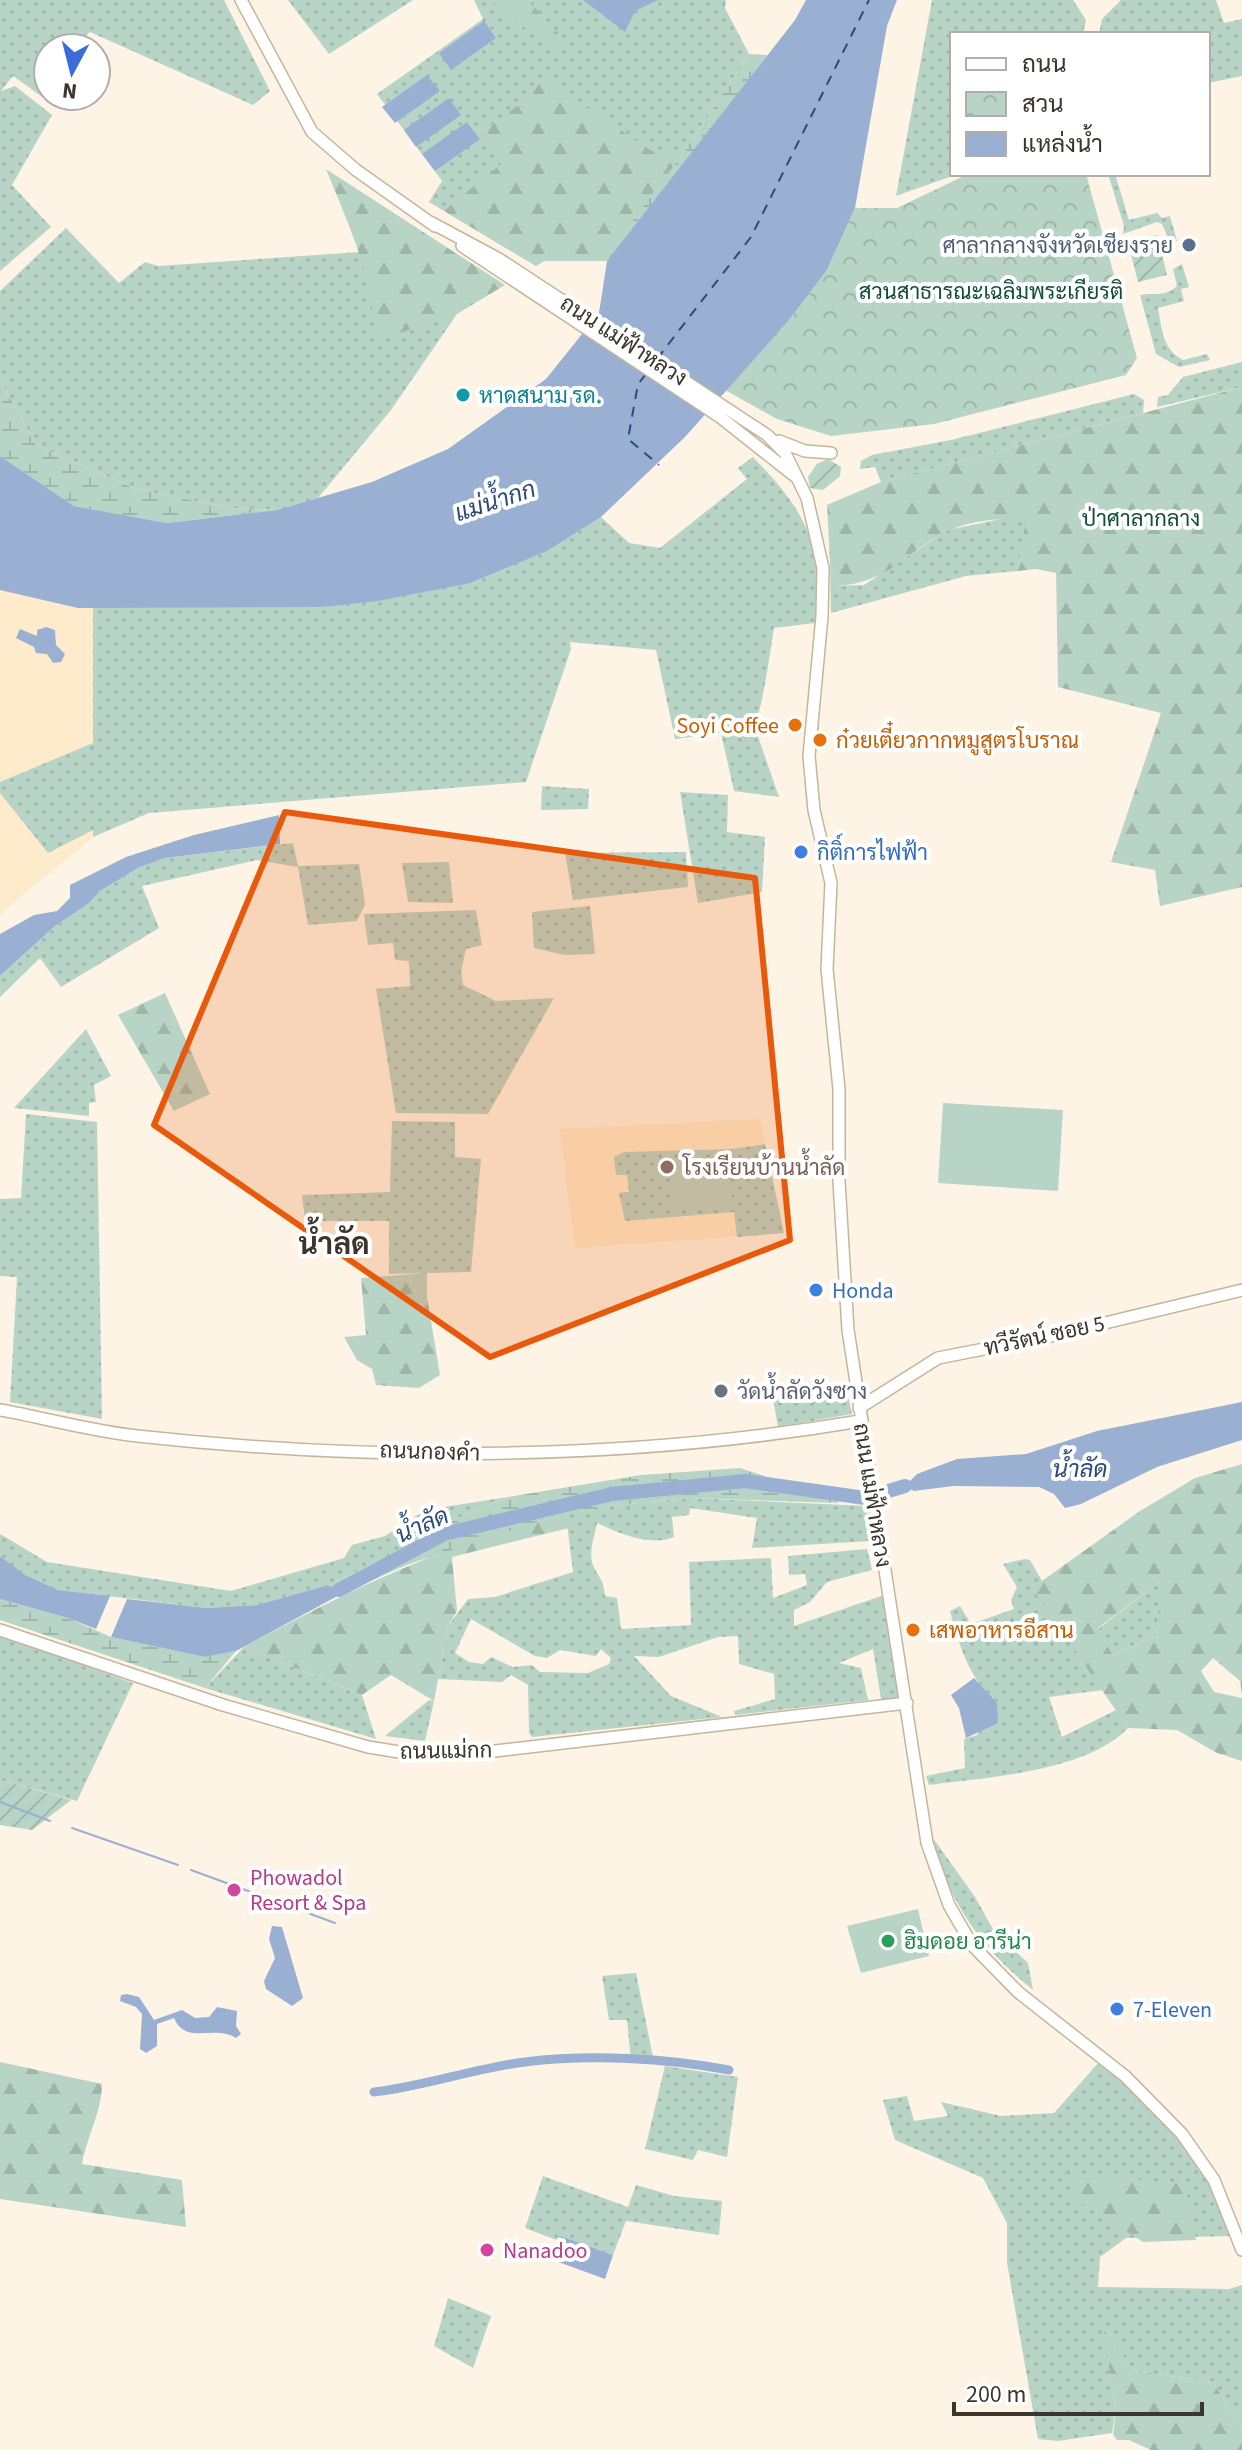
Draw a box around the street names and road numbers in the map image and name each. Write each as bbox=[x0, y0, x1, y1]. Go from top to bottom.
street label: ถนน แม่ฟ้าหลวง bbox=[554, 288, 693, 394]
street label: ทวีรัตน์ ซอย 5 bbox=[981, 1308, 1107, 1364]
street label: ถนน แม่ฟ้าหลวง bbox=[845, 1421, 899, 1570]
street label: ถนนกองคำ bbox=[379, 1434, 481, 1470]
street label: ถนนแม่กก bbox=[400, 1734, 492, 1768]

